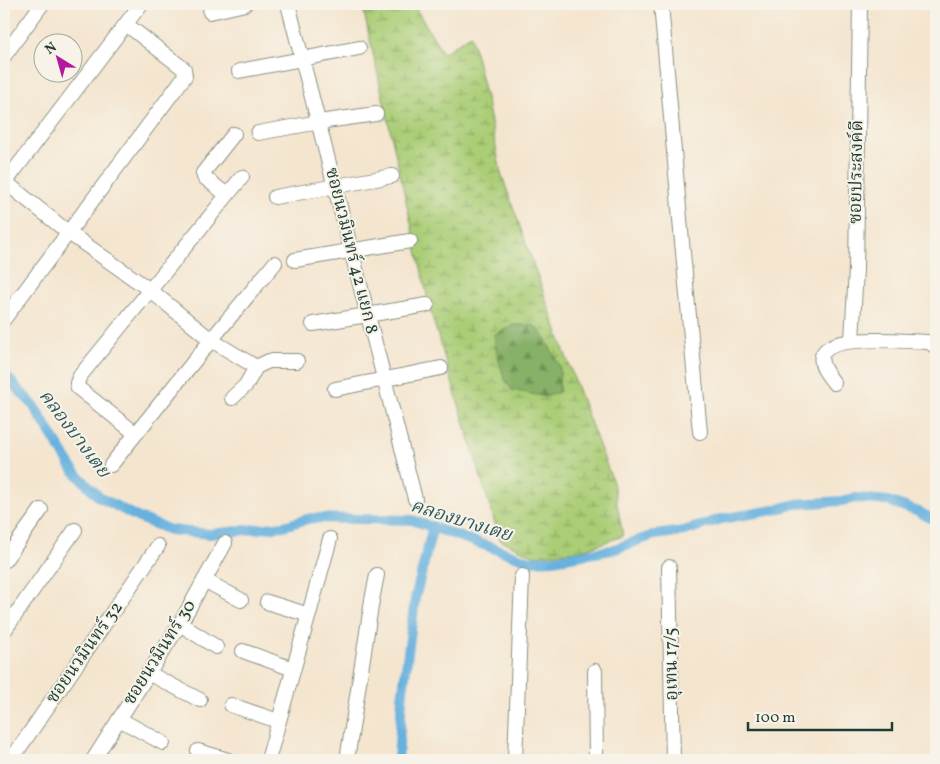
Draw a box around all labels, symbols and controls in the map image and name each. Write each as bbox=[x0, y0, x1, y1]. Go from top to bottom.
north arrow bbox=[32, 32, 82, 82]
text: N bbox=[41, 38, 61, 59]
street label: ซอยประสงค์ดี bbox=[844, 120, 870, 224]
street label: ซอยนวมินทร์ 42 แยก 8 bbox=[318, 165, 384, 337]
water label: คลองบางเตย bbox=[32, 384, 117, 485]
water label: คลองบางเตย bbox=[407, 493, 516, 549]
street label: ซอยนวมินทร์ 30 bbox=[118, 595, 203, 711]
street label: ซอยนวมินทร์ 32 bbox=[41, 597, 129, 709]
street label: อุเทน 17/5 bbox=[659, 627, 685, 701]
scale bar bbox=[748, 699, 891, 731]
text: 100 m bbox=[755, 708, 795, 729]

